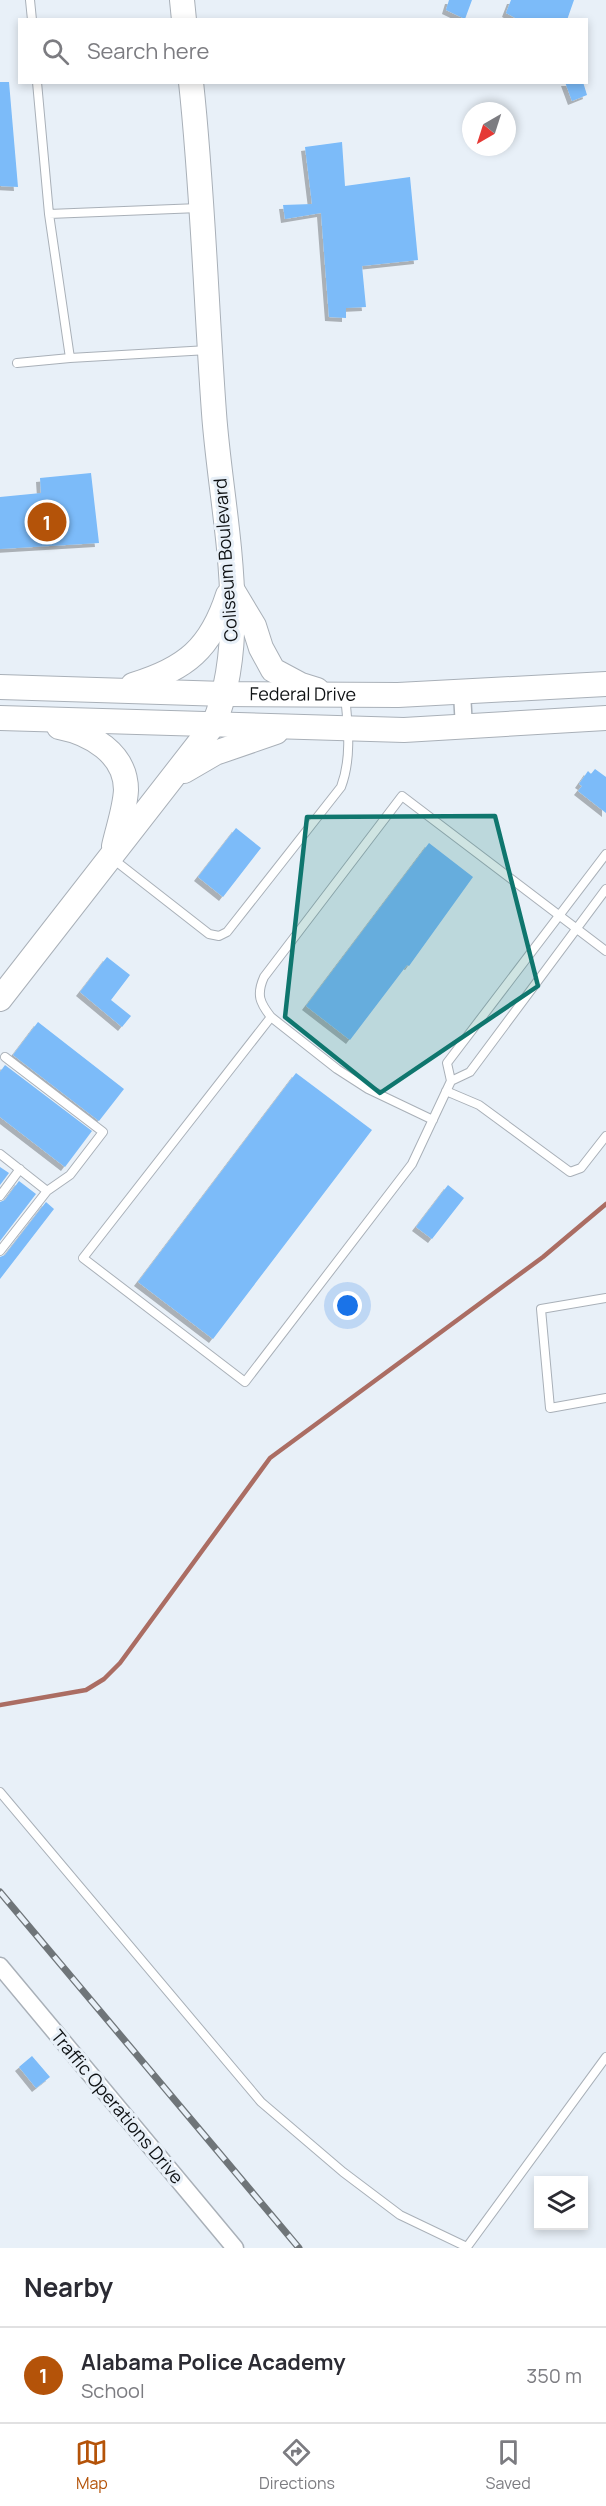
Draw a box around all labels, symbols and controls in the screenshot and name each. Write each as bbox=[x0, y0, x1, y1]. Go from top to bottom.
search box bbox=[18, 18, 588, 84]
icon: search bbox=[39, 35, 72, 68]
text: Search here bbox=[87, 36, 209, 66]
north arrow bbox=[462, 102, 516, 156]
street label: Coliseum Boulevard bbox=[207, 478, 243, 643]
pin: 1 bbox=[28, 500, 66, 544]
street label: Federal Drive bbox=[250, 681, 356, 706]
your location bbox=[333, 1291, 362, 1320]
street label: Traffic Operations Drive bbox=[46, 2024, 189, 2188]
map controls bbox=[534, 2176, 588, 2230]
button: layers bbox=[534, 2176, 588, 2230]
text: Nearby bbox=[24, 2269, 113, 2305]
text: Alabama Police Academy bbox=[81, 2347, 345, 2377]
text: 1 bbox=[39, 2362, 48, 2389]
text: 350 m bbox=[526, 2362, 582, 2389]
text: School bbox=[81, 2377, 145, 2404]
tab: Map bbox=[75, 2436, 108, 2494]
tab: Directions bbox=[259, 2436, 335, 2494]
tab: Saved bbox=[486, 2436, 531, 2494]

